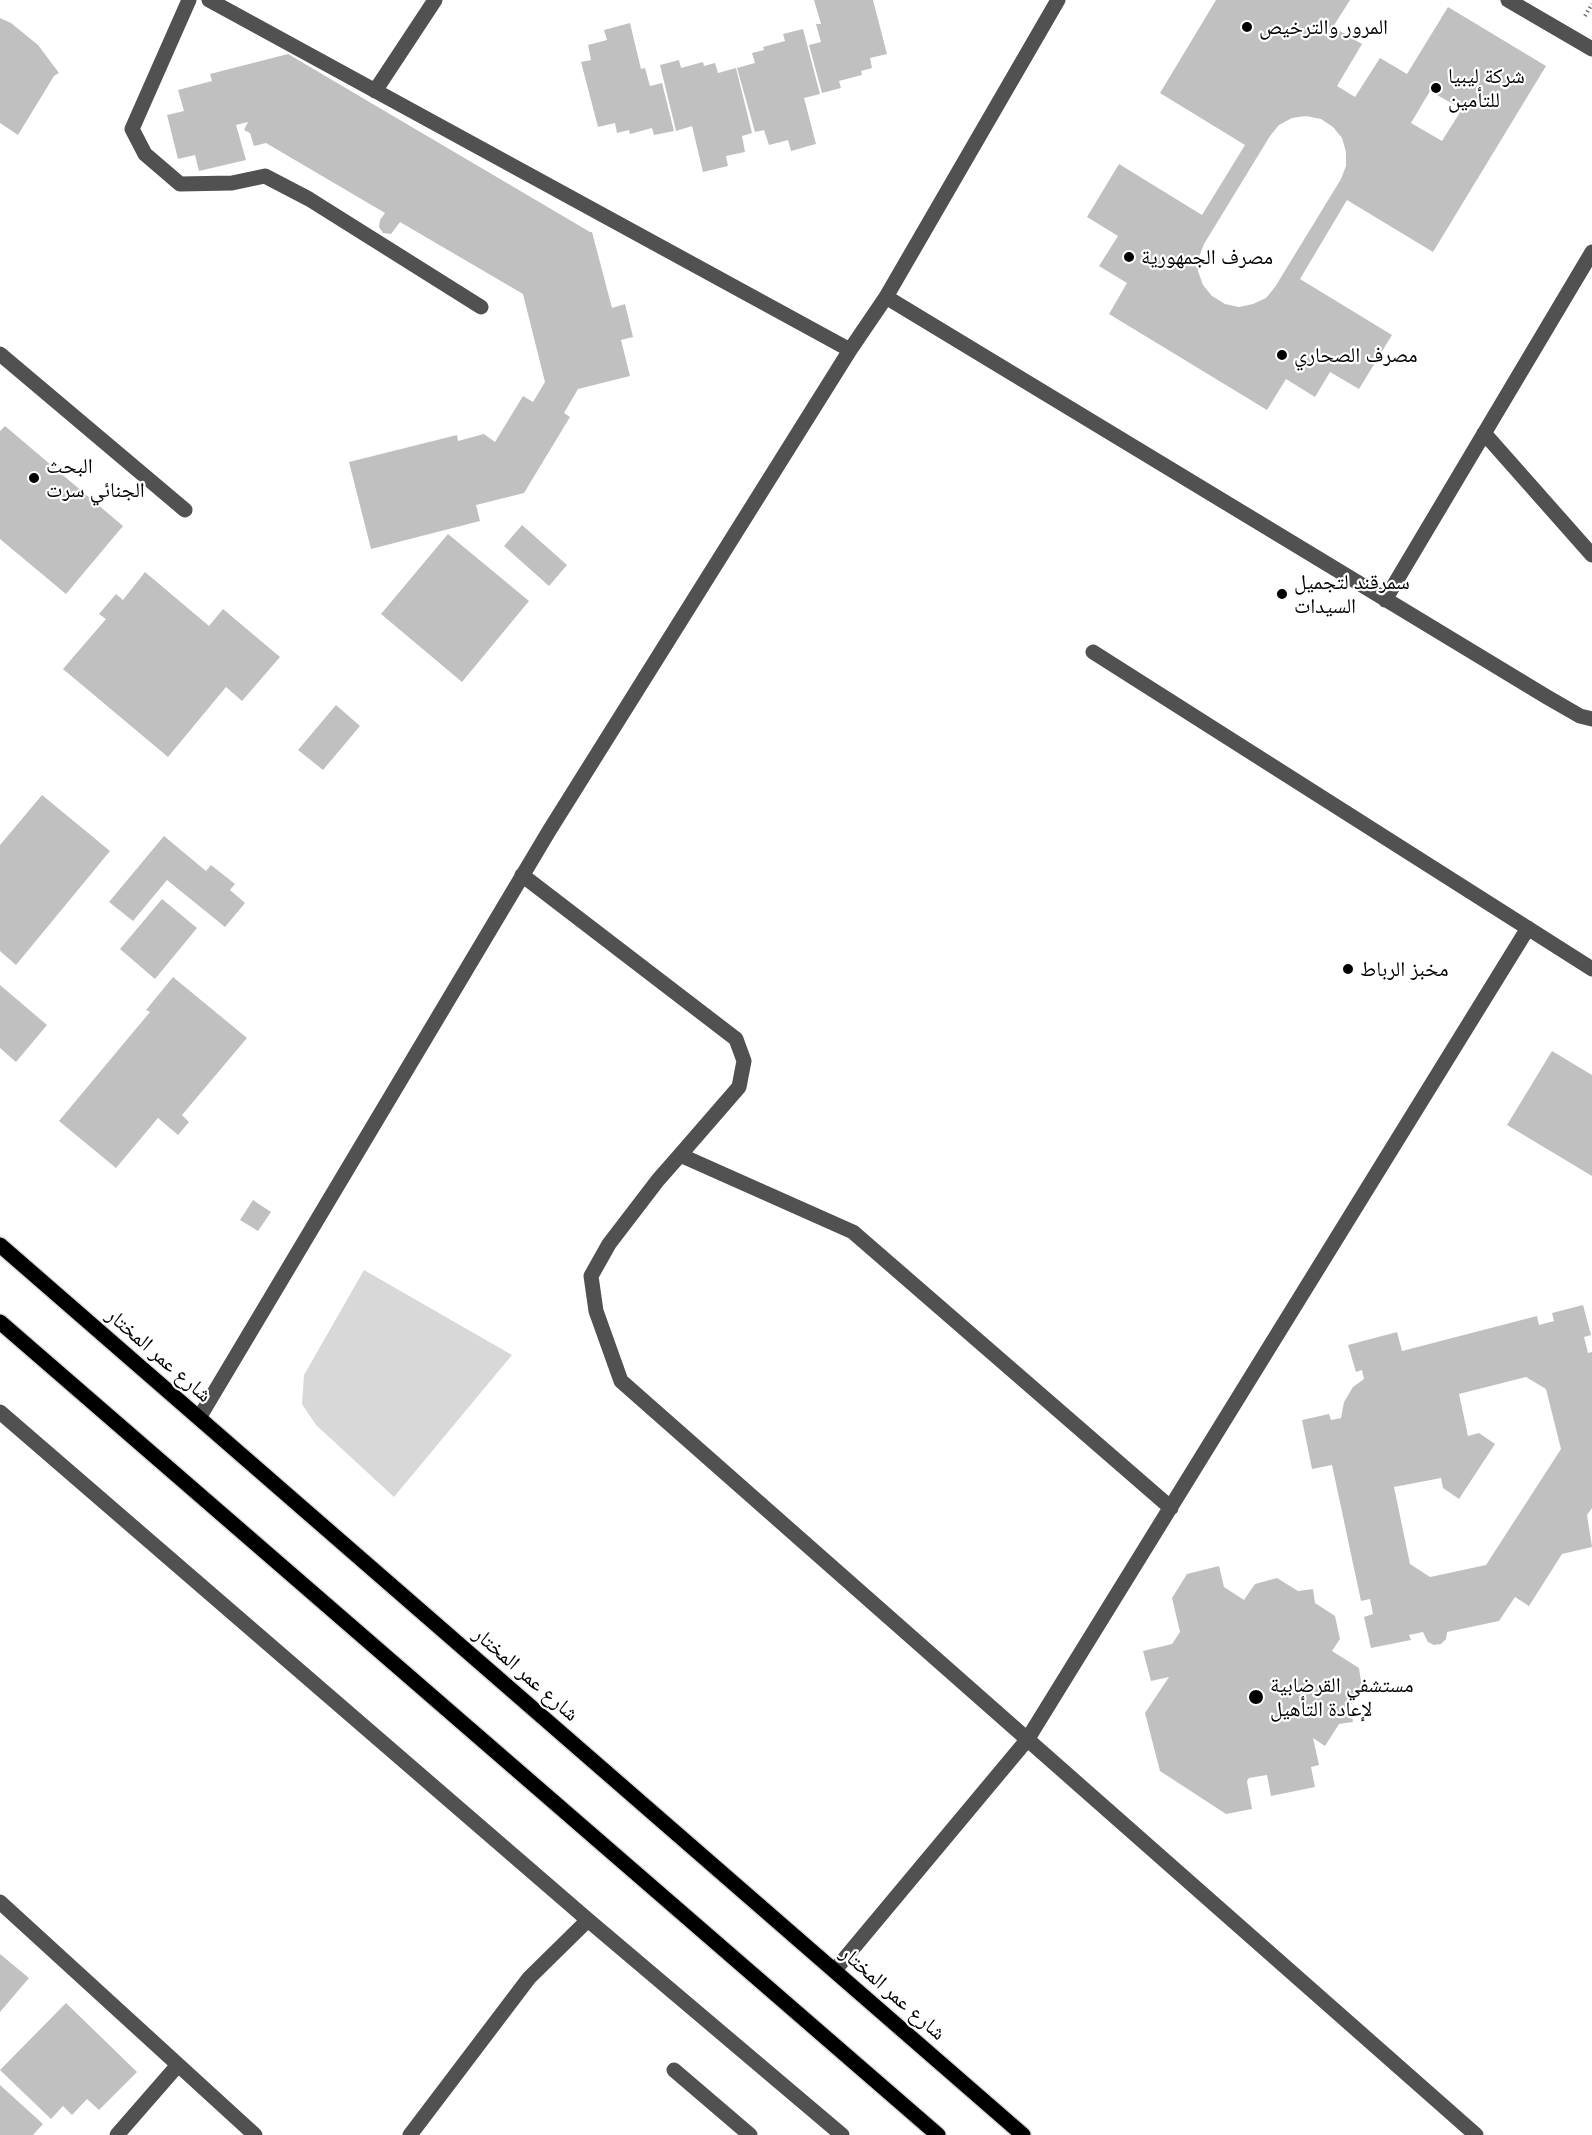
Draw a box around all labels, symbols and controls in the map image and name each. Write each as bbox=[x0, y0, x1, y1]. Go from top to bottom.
place label: المرور والترخيص bbox=[1259, 14, 1388, 40]
marker: المرور والترخيص bbox=[1240, 20, 1254, 34]
place label: شركة ليبيا للتأمين bbox=[1448, 63, 1525, 113]
marker: شركة ليبيا للتأمين bbox=[1429, 81, 1443, 95]
place label: مصرف الجمهورية bbox=[1141, 244, 1273, 270]
marker: مصرف الجمهورية bbox=[1122, 250, 1136, 264]
place label: مصرف الصحاري bbox=[1294, 342, 1418, 368]
marker: مصرف الصحاري bbox=[1275, 348, 1289, 362]
place label: البحث الجنائي سرت bbox=[46, 453, 145, 503]
marker: البحث الجنائي سرت bbox=[27, 471, 41, 485]
place label: سمرقند لتجميل السيدات bbox=[1294, 569, 1410, 619]
marker: سمرقند لتجميل السيدات bbox=[1275, 587, 1289, 601]
place label: مخبز الرباط bbox=[1360, 956, 1449, 982]
marker: مخبز الرباط bbox=[1341, 962, 1355, 976]
street label: شارع عمر المختار bbox=[101, 1302, 217, 1408]
street label: شارع عمر المختار bbox=[468, 1621, 584, 1727]
place label: مستشفي القرضابية لإعادة التأهيل bbox=[1270, 1672, 1413, 1722]
marker: مستشفي القرضابية لإعادة التأهيل bbox=[1247, 1688, 1265, 1706]
street label: شارع عمر المختار bbox=[835, 1940, 951, 2046]

